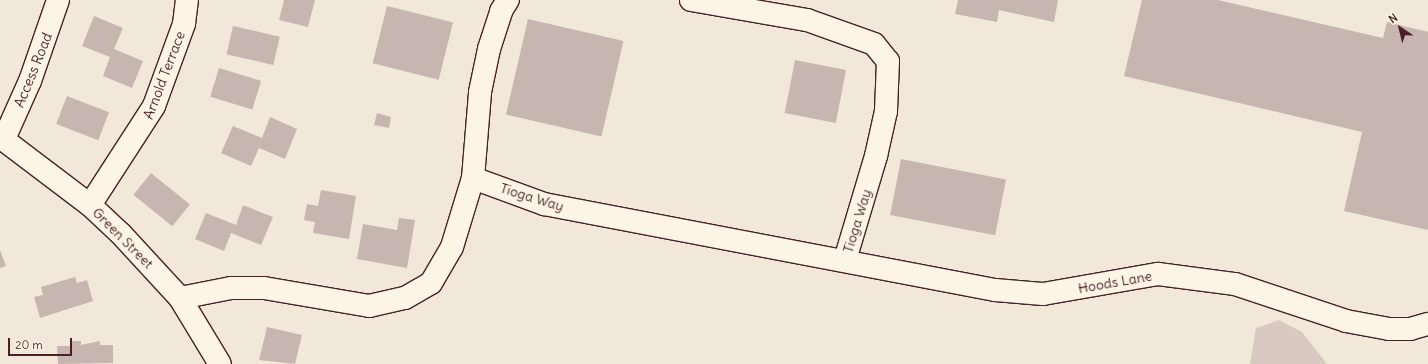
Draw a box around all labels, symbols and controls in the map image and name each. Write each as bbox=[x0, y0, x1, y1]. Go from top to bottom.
north arrow bbox=[1380, 8, 1420, 48]
text: N bbox=[1386, 10, 1400, 26]
street label: Arnold Terrace bbox=[140, 29, 188, 121]
street label: Access Road bbox=[10, 30, 56, 110]
street label: Tioga Way bbox=[498, 179, 566, 215]
street label: Tioga Way bbox=[839, 187, 875, 255]
street label: Green Street bbox=[89, 204, 157, 272]
street label: Hoods Lane bbox=[1077, 267, 1153, 297]
scale bar bbox=[10, 330, 74, 356]
text: 20 m bbox=[15, 337, 43, 352]

